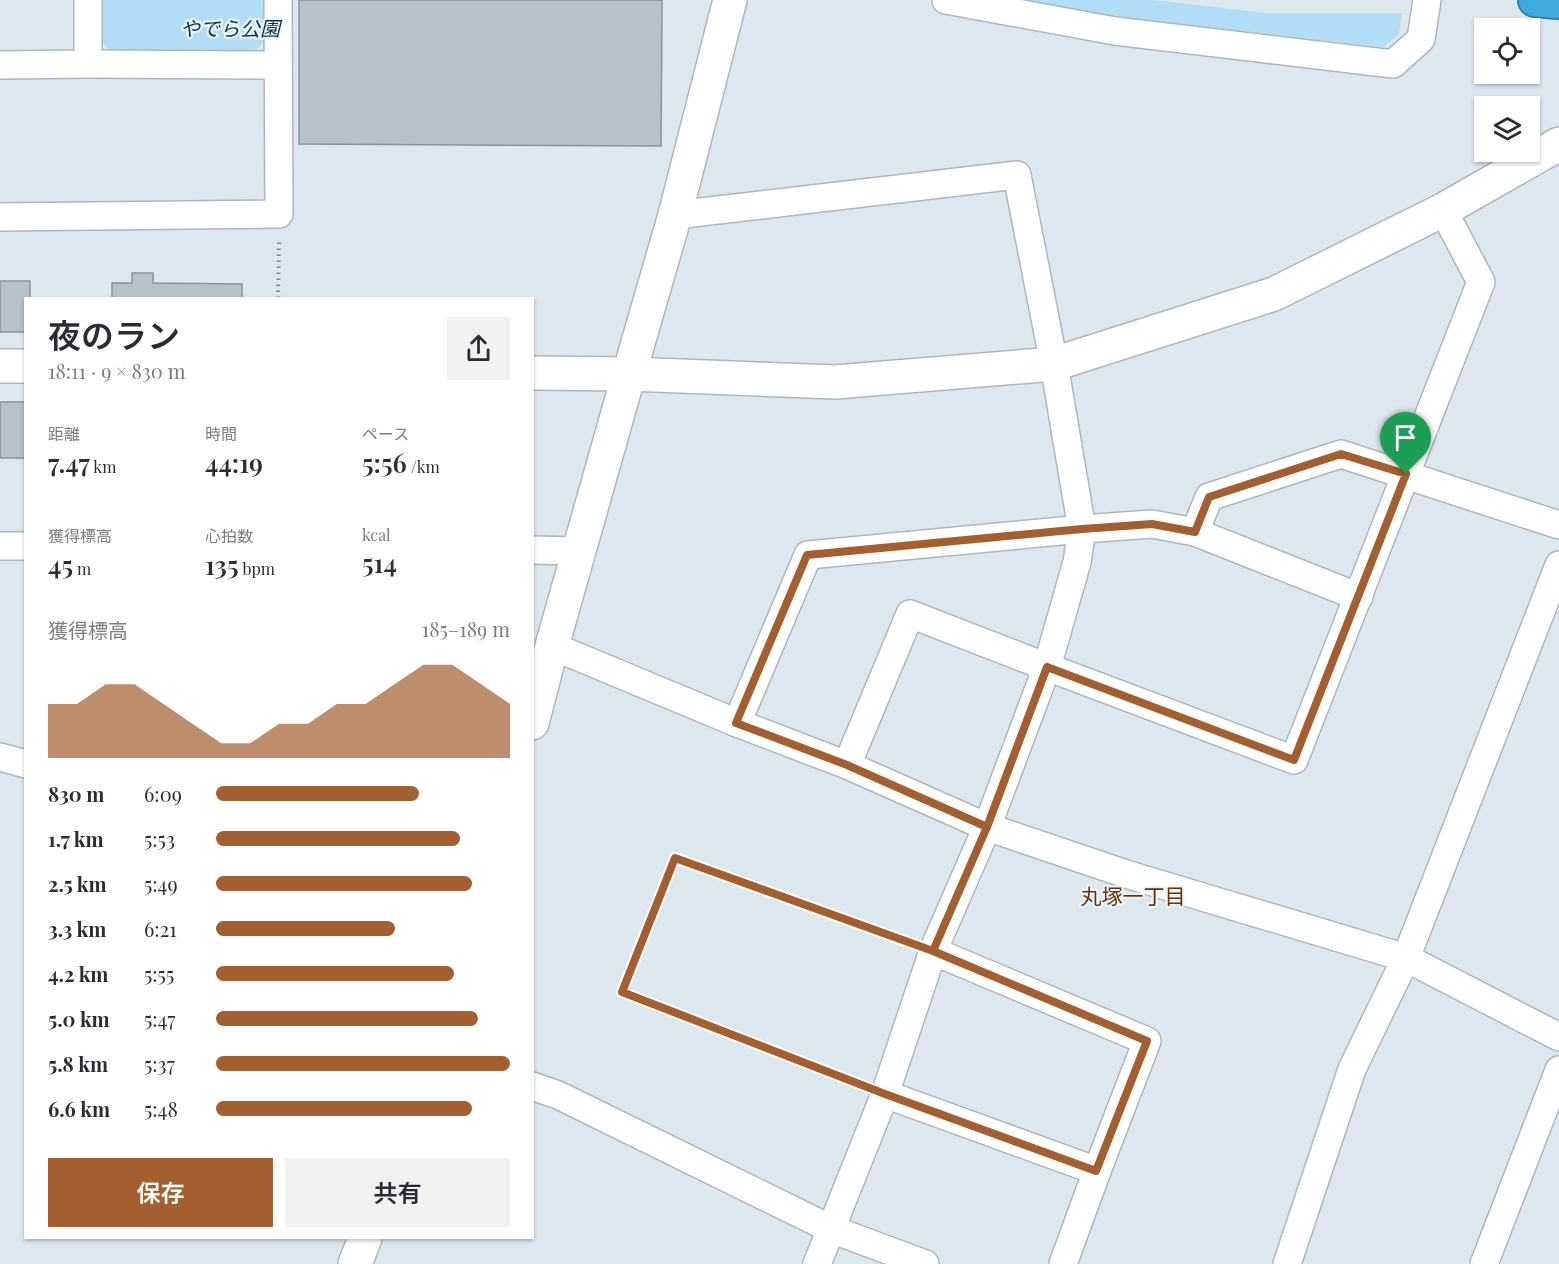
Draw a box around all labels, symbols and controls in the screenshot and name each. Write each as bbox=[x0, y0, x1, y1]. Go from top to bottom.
park label: やでら公園 bbox=[180, 14, 283, 41]
map controls bbox=[1474, 18, 1540, 162]
button: locate bbox=[1474, 18, 1540, 84]
button: layers bbox=[1474, 96, 1540, 162]
text: 夜のラン bbox=[48, 312, 180, 356]
button: share bbox=[447, 317, 510, 380]
text: 18:11 · 9 × 830 m bbox=[48, 357, 185, 384]
pin bbox=[1380, 412, 1431, 474]
icon: arrive bbox=[1389, 421, 1422, 454]
text: 距離 bbox=[48, 423, 80, 444]
text: 時間 bbox=[205, 423, 237, 444]
text: ペース bbox=[362, 423, 409, 444]
text: 7.47 bbox=[48, 445, 90, 480]
text: 44:19 bbox=[205, 445, 263, 480]
text: 5:56 bbox=[362, 445, 407, 480]
text: km bbox=[90, 456, 116, 477]
text: /km bbox=[407, 456, 440, 477]
text: kcal bbox=[362, 524, 391, 545]
text: 獲得標高 bbox=[48, 525, 112, 546]
text: 心拍数 bbox=[205, 525, 253, 546]
text: 514 bbox=[362, 545, 397, 580]
text: 45 bbox=[48, 547, 73, 582]
text: 135 bbox=[205, 547, 239, 582]
text: m bbox=[73, 558, 91, 579]
text: bpm bbox=[239, 558, 275, 579]
text: 185–189 m bbox=[422, 615, 510, 642]
text: 獲得標高 bbox=[48, 616, 128, 643]
text: 830 m bbox=[48, 780, 104, 807]
text: 6:09 bbox=[144, 780, 182, 807]
text: 1.7 km bbox=[48, 825, 104, 852]
text: 5:53 bbox=[144, 825, 175, 852]
text: 2.5 km bbox=[48, 870, 107, 897]
text: 5:49 bbox=[144, 870, 178, 897]
district label: 丸塚一丁目 bbox=[1081, 881, 1186, 909]
text: 3.3 km bbox=[48, 915, 106, 942]
text: 6:21 bbox=[144, 915, 177, 942]
text: 4.2 km bbox=[48, 960, 108, 987]
text: 5:55 bbox=[144, 960, 174, 987]
text: 5.0 km bbox=[48, 1005, 110, 1032]
text: 5:47 bbox=[144, 1005, 175, 1032]
text: 5.8 km bbox=[48, 1050, 108, 1077]
text: 5:37 bbox=[144, 1050, 175, 1077]
text: 6.6 km bbox=[48, 1095, 110, 1122]
text: 5:48 bbox=[144, 1095, 178, 1122]
button: 保存 bbox=[48, 1158, 273, 1227]
button: 共有 bbox=[285, 1158, 510, 1227]

